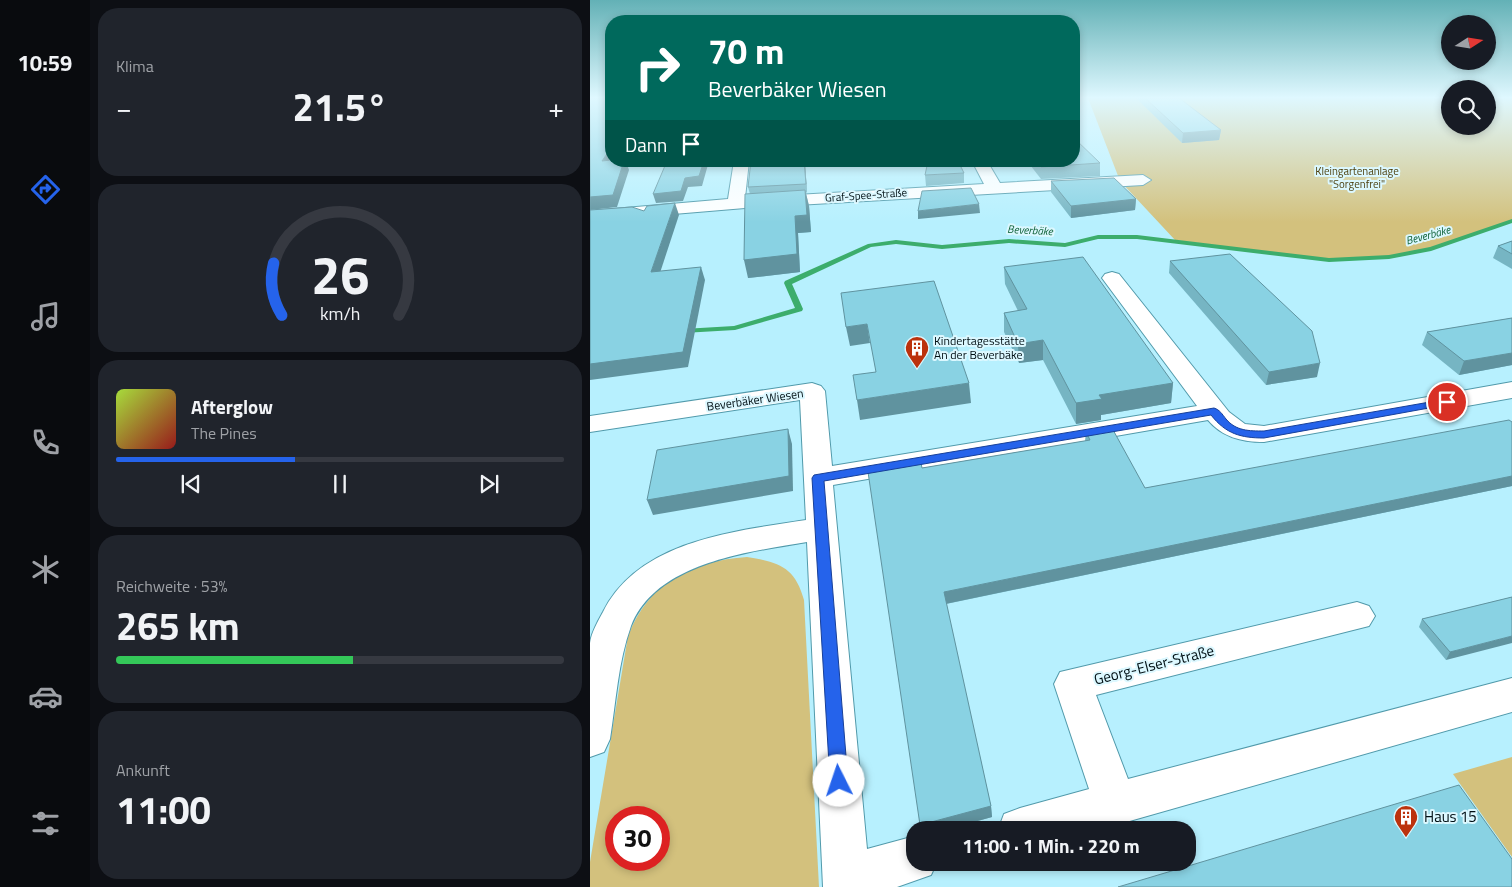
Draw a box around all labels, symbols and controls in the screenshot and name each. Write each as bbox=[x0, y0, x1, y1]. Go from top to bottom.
north arrow bbox=[1441, 15, 1496, 70]
map controls bbox=[1441, 15, 1496, 135]
text: 70 m bbox=[708, 24, 784, 78]
icon: right bbox=[625, 35, 690, 100]
text: 10:59 bbox=[18, 46, 72, 80]
text: Klima bbox=[116, 54, 154, 78]
text: Beverbäker Wiesen bbox=[708, 72, 887, 106]
text: 21.5° bbox=[293, 78, 387, 136]
button: search bbox=[1441, 80, 1496, 135]
text: − bbox=[116, 86, 132, 129]
text: + bbox=[548, 86, 564, 129]
text: Dann bbox=[625, 130, 667, 159]
icon: arrive bbox=[677, 130, 705, 158]
park label: Kleingartenanlage "Sorgenfrei" bbox=[1315, 163, 1399, 192]
icon: directions bbox=[28, 172, 63, 207]
street label: Graf-Spee-Straße bbox=[824, 184, 908, 206]
water label: Beverbäke bbox=[1007, 221, 1054, 239]
water label: Beverbäke bbox=[1404, 221, 1453, 249]
text: 26 bbox=[311, 235, 369, 314]
icon: music bbox=[28, 299, 63, 334]
text: km/h bbox=[320, 300, 360, 327]
place label: Kindertagesstätte An der Beverbäke bbox=[934, 331, 1025, 364]
building icon: Kindertagesstätte An der Beverbäke bbox=[904, 335, 930, 369]
pin bbox=[1426, 381, 1468, 423]
street label: Beverbäker Wiesen bbox=[705, 383, 804, 416]
icon: arrive bbox=[1433, 388, 1461, 416]
text: Afterglow bbox=[191, 392, 273, 421]
text: The Pines bbox=[191, 421, 257, 445]
icon: phone bbox=[28, 425, 63, 460]
icon: previous bbox=[177, 470, 205, 498]
icon: pause bbox=[326, 470, 354, 498]
icon: next bbox=[475, 470, 503, 498]
icon: climate bbox=[28, 552, 63, 587]
text: Reichweite · 53% bbox=[116, 574, 228, 598]
text: 265 km bbox=[116, 597, 240, 655]
street label: Georg-Elser-Straße bbox=[1091, 638, 1216, 691]
icon: car bbox=[28, 679, 63, 714]
position arrow bbox=[812, 754, 864, 806]
text: Ankunft bbox=[116, 758, 170, 782]
text: 11:00 bbox=[116, 781, 211, 839]
building icon: Haus 15 bbox=[1393, 804, 1419, 838]
place label: Haus 15 bbox=[1424, 805, 1477, 828]
icon: filters bbox=[28, 806, 63, 841]
speed limit sign: 30 bbox=[605, 806, 670, 871]
text: 11:00 · 1 Min. · 220 m bbox=[962, 831, 1140, 860]

